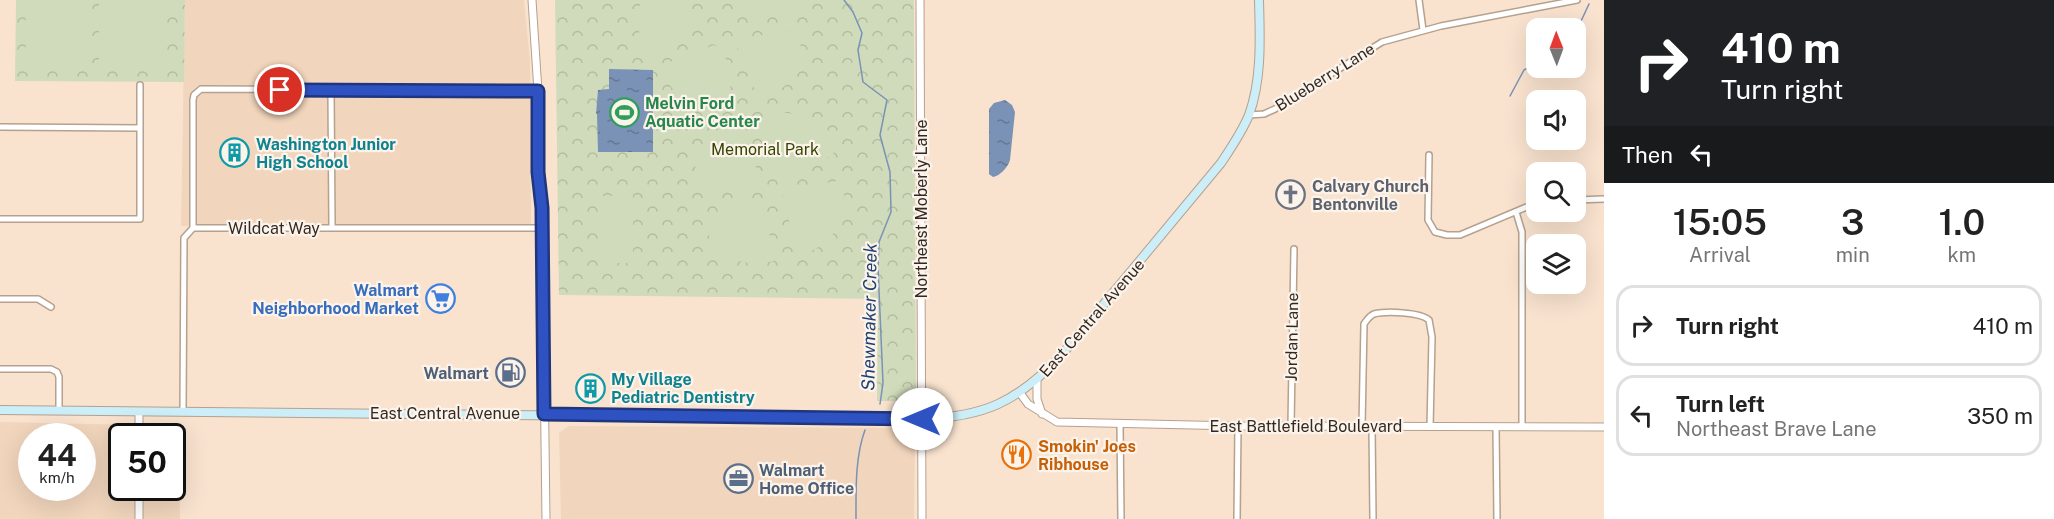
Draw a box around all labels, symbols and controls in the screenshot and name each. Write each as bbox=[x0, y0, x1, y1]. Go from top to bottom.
north arrow bbox=[1526, 18, 1586, 78]
map controls bbox=[1526, 18, 1586, 294]
text: 410 m bbox=[1721, 23, 1841, 72]
icon: right bbox=[1622, 24, 1700, 102]
street label: Blueberry Lane bbox=[1272, 39, 1378, 115]
pin bbox=[254, 64, 305, 115]
icon: arrive bbox=[263, 73, 296, 106]
text: Turn right bbox=[1721, 73, 1844, 105]
button: sound bbox=[1526, 90, 1586, 150]
place label: Melvin Ford Aquatic Center bbox=[645, 94, 760, 131]
sports icon: Melvin Ford Aquatic Center bbox=[608, 96, 640, 128]
street label: Northeast Moberly Lane bbox=[912, 119, 931, 299]
place label: Washington Junior High School bbox=[256, 135, 396, 172]
building icon: Washington Junior High School bbox=[219, 137, 251, 169]
icon: left bbox=[1685, 138, 1718, 171]
park label: Memorial Park bbox=[711, 140, 819, 159]
text: Then bbox=[1622, 142, 1673, 168]
button: search bbox=[1526, 162, 1586, 222]
place label: Calvary Church Bentonville bbox=[1312, 177, 1429, 214]
church icon: Calvary Church Bentonville bbox=[1275, 179, 1307, 211]
text: 15:05 bbox=[1673, 201, 1767, 243]
text: 3 bbox=[1841, 201, 1864, 243]
text: 1.0 bbox=[1938, 201, 1985, 243]
street label: Wildcat Way bbox=[228, 219, 320, 238]
button: layers bbox=[1526, 234, 1586, 294]
water label: Shewmaker Creek bbox=[857, 243, 881, 391]
text: Arrival bbox=[1689, 243, 1751, 267]
text: min bbox=[1836, 243, 1870, 267]
text: km bbox=[1948, 243, 1976, 267]
street label: East Central Avenue bbox=[1036, 255, 1148, 381]
place label: Walmart Neighborhood Market bbox=[252, 281, 419, 318]
supermarket icon: Walmart Neighborhood Market bbox=[424, 283, 456, 315]
street label: Jordan Lane bbox=[1282, 292, 1302, 382]
icon: right bbox=[1625, 309, 1658, 342]
text: Turn right bbox=[1676, 313, 1779, 339]
text: 410 m bbox=[1972, 313, 2033, 339]
fuel station icon: Walmart bbox=[494, 357, 526, 389]
place label: Walmart bbox=[424, 364, 489, 383]
place label: My Village Pediatric Dentistry bbox=[611, 370, 755, 407]
building icon: My Village Pediatric Dentistry bbox=[574, 372, 606, 404]
position arrow bbox=[890, 387, 954, 451]
text: Turn left bbox=[1676, 391, 1765, 417]
icon: left bbox=[1625, 399, 1658, 432]
text: 350 m bbox=[1967, 403, 2033, 429]
street label: East Central Avenue bbox=[370, 404, 520, 423]
street label: East Battlefield Boulevard bbox=[1210, 417, 1402, 436]
text: Northeast Brave Lane bbox=[1676, 417, 1876, 441]
speed limit sign: 50 bbox=[108, 423, 186, 501]
text: 44 bbox=[37, 437, 77, 473]
place label: Smokin' Joes Ribhouse bbox=[1038, 437, 1136, 474]
restaurant icon: Smokin' Joes Ribhouse bbox=[1001, 439, 1033, 471]
place label: Walmart Home Office bbox=[759, 461, 854, 498]
office icon: Walmart Home Office bbox=[722, 463, 754, 495]
text: km/h bbox=[39, 469, 75, 486]

